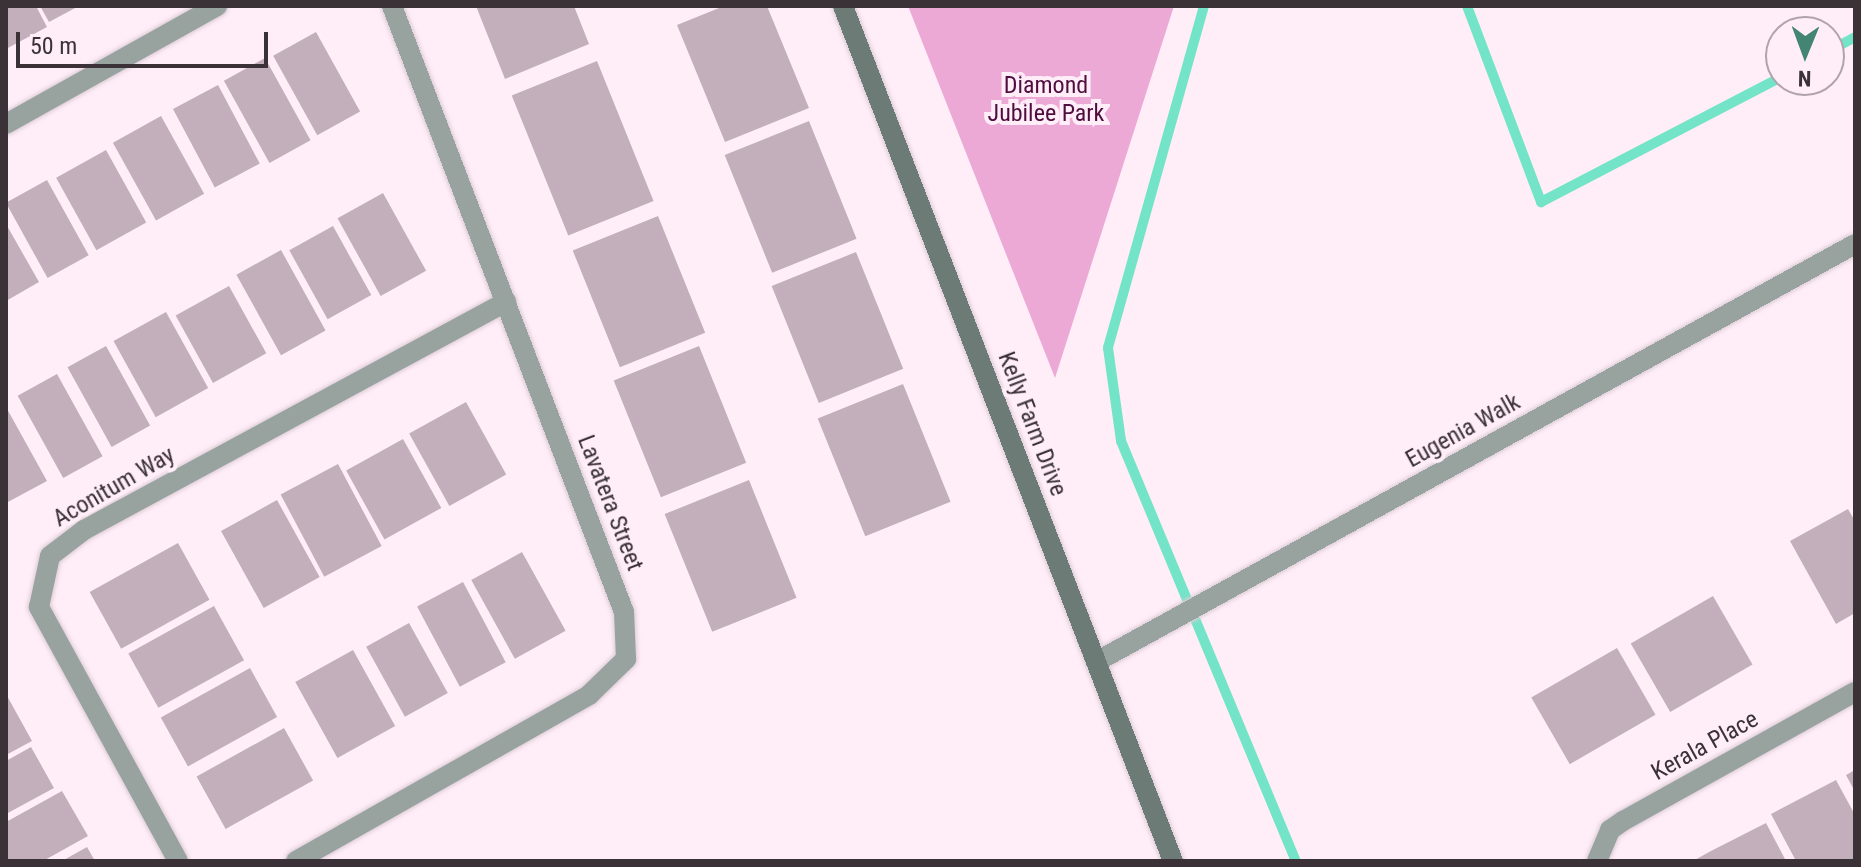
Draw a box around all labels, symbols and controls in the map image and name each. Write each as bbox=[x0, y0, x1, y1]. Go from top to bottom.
scale bar bbox=[20, 16, 272, 66]
north arrow bbox=[1765, 16, 1845, 96]
text: 50 m bbox=[30, 32, 77, 60]
text: N bbox=[1798, 66, 1812, 91]
park label: Diamond Jubilee Park bbox=[988, 72, 1104, 128]
street label: Kelly Farm Drive bbox=[991, 348, 1073, 500]
street label: Eugenia Walk bbox=[1401, 388, 1525, 474]
street label: Lavatera Street bbox=[571, 431, 649, 575]
street label: Aconitum Way bbox=[48, 441, 180, 533]
street label: Kerala Place bbox=[1647, 705, 1763, 787]

